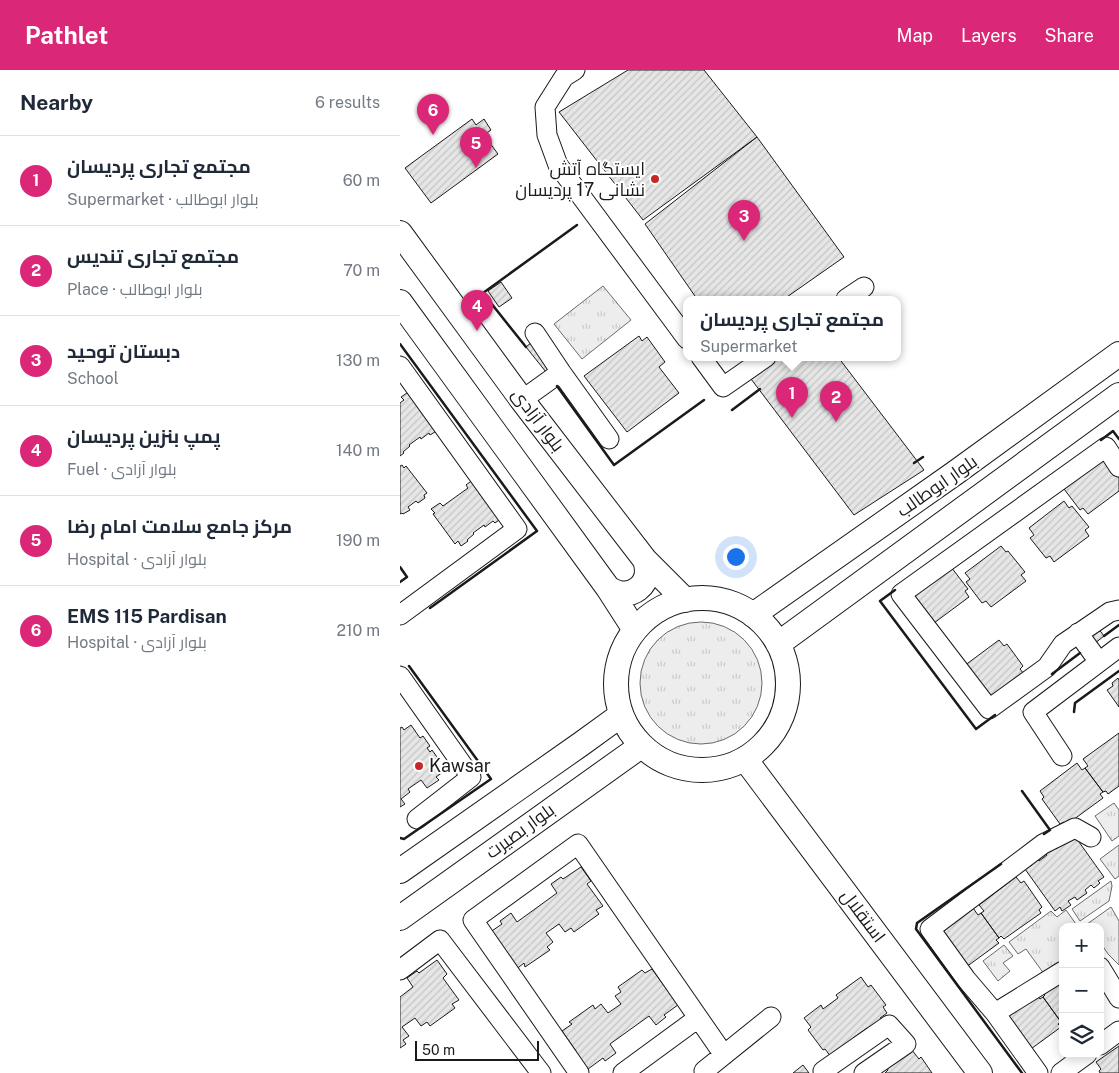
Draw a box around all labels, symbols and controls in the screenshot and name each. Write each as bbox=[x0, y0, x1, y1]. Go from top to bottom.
text: Pathlet bbox=[25, 21, 108, 49]
text: Map bbox=[897, 25, 933, 46]
text: Layers bbox=[961, 25, 1017, 46]
text: Share bbox=[1045, 25, 1094, 46]
text: Nearby bbox=[20, 90, 93, 115]
text: 6 results bbox=[315, 93, 380, 112]
pin: 6 bbox=[417, 94, 449, 135]
pin: 5 bbox=[460, 127, 492, 168]
text: مجتمع تجاری پردیسان bbox=[67, 155, 251, 177]
place label: ایستگاه آتش نشانی 17 پردیسان bbox=[515, 158, 645, 202]
text: 1 bbox=[33, 171, 39, 190]
text: 60 m bbox=[343, 171, 380, 190]
marker: ایستگاه آتش نشانی 17 پردیسان bbox=[649, 173, 661, 185]
text: Supermarket · بلوار ابوطالب bbox=[67, 190, 259, 209]
pin: 3 bbox=[728, 200, 760, 241]
text: مجتمع تجاری تندیس bbox=[67, 245, 239, 267]
text: 2 bbox=[31, 261, 41, 280]
text: 70 m bbox=[343, 261, 380, 280]
text: Place · بلوار ابوطالب bbox=[67, 280, 203, 299]
pin: 4 bbox=[461, 290, 493, 331]
popup bbox=[683, 296, 901, 361]
text: مجتمع تجاری پردیسان bbox=[700, 308, 884, 330]
text: Supermarket bbox=[700, 337, 797, 356]
text: دبستان توحید bbox=[67, 340, 180, 362]
text: 3 bbox=[31, 351, 41, 370]
text: 130 m bbox=[336, 351, 380, 370]
text: School bbox=[67, 369, 118, 388]
pin: 1 bbox=[776, 377, 808, 418]
pin: 2 bbox=[820, 381, 852, 422]
street label: بلوار آزادی bbox=[507, 384, 569, 456]
text: پمپ بنزین پردیسان bbox=[67, 425, 221, 447]
text: 4 bbox=[31, 441, 41, 460]
text: 140 m bbox=[336, 441, 380, 460]
street label: بلوار ابوطالب bbox=[893, 450, 981, 522]
text: Fuel · بلوار آزادی bbox=[67, 460, 177, 479]
text: مرکز جامع سلامت امام رضا bbox=[67, 515, 292, 537]
text: 5 bbox=[31, 531, 41, 550]
text: 190 m bbox=[336, 531, 380, 550]
your location bbox=[723, 544, 749, 570]
text: Hospital · بلوار آزادی bbox=[67, 550, 207, 569]
text: EMS 115 Pardisan bbox=[67, 605, 227, 627]
text: 6 bbox=[31, 621, 41, 640]
text: 210 m bbox=[336, 621, 380, 640]
text: Hospital · بلوار آزادی bbox=[67, 633, 207, 652]
place label: Kawsar bbox=[429, 755, 491, 776]
marker: Kawsar bbox=[413, 760, 425, 772]
street label: بلوار بصیرت bbox=[481, 799, 559, 863]
street label: استقلال bbox=[836, 885, 890, 947]
map controls bbox=[1059, 923, 1104, 1058]
button: + bbox=[1059, 923, 1104, 968]
button: − bbox=[1059, 968, 1104, 1013]
button: layers bbox=[1059, 1013, 1104, 1058]
scale bar bbox=[415, 1038, 539, 1061]
text: 50 m bbox=[422, 1042, 455, 1058]

